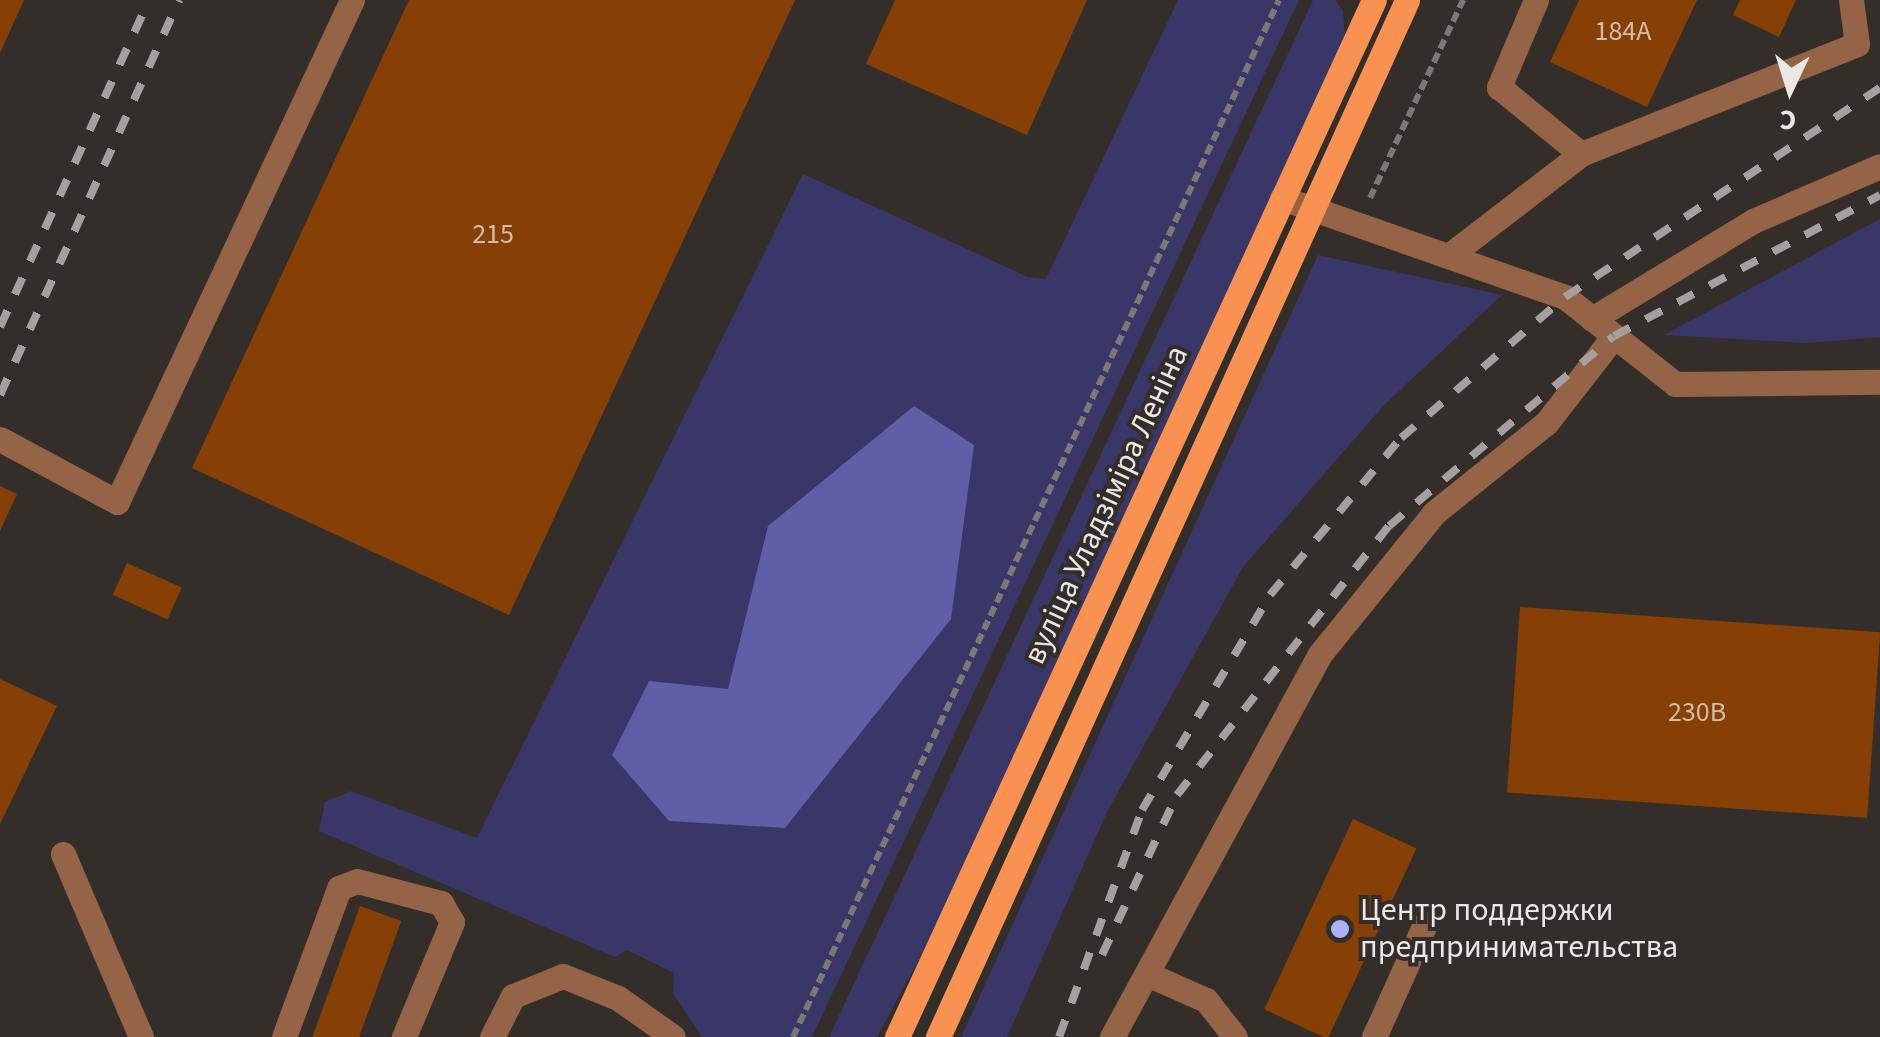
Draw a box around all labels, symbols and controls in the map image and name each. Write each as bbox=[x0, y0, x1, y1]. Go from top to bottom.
house number: 184А bbox=[1595, 14, 1651, 48]
north arrow bbox=[1740, 40, 1840, 140]
text: С bbox=[1778, 99, 1797, 140]
house number: 215 bbox=[472, 217, 514, 251]
street label: вуліца Уладзіміра Леніна bbox=[1015, 340, 1197, 670]
house number: 230В bbox=[1668, 695, 1726, 729]
place label: Центр поддержки предпринимательства bbox=[1360, 892, 1678, 967]
marker: Центр поддержки предпринимательства bbox=[1329, 918, 1351, 940]

